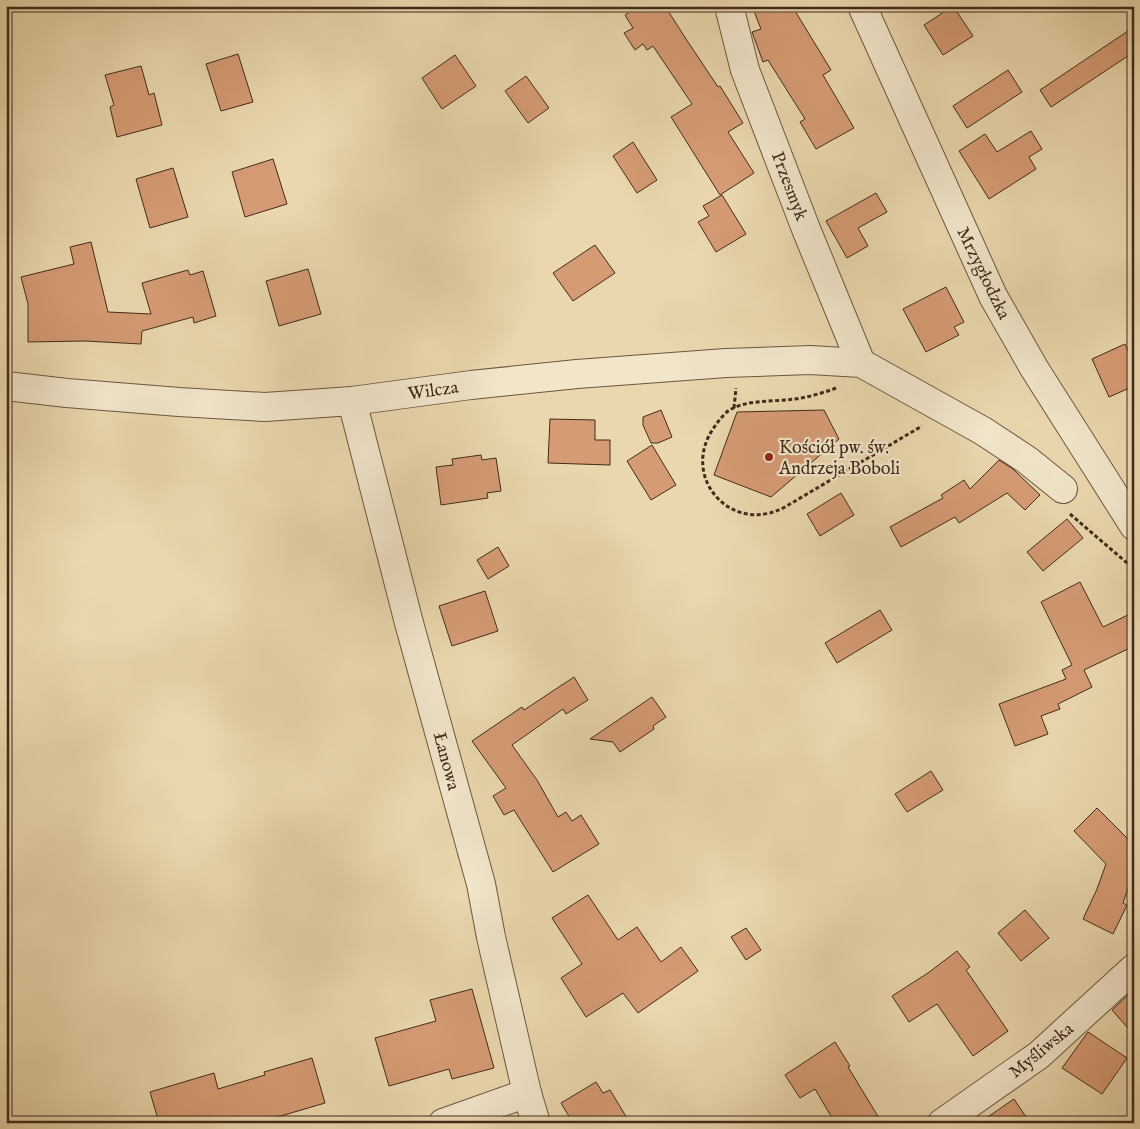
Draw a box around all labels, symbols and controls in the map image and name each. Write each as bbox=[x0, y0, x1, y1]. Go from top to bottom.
street label: Przesmyk bbox=[765, 149, 812, 225]
street label: Mrzygłodzka bbox=[950, 224, 1015, 324]
street label: Wilcza bbox=[407, 377, 460, 406]
place label: Kościół pw. św. Andrzeja Boboli bbox=[778, 437, 900, 481]
marker: Kościół pw. św. Andrzeja Boboli bbox=[763, 451, 775, 463]
street label: Łanowa bbox=[427, 730, 464, 793]
street label: Myśliwska bbox=[1005, 1018, 1079, 1084]

